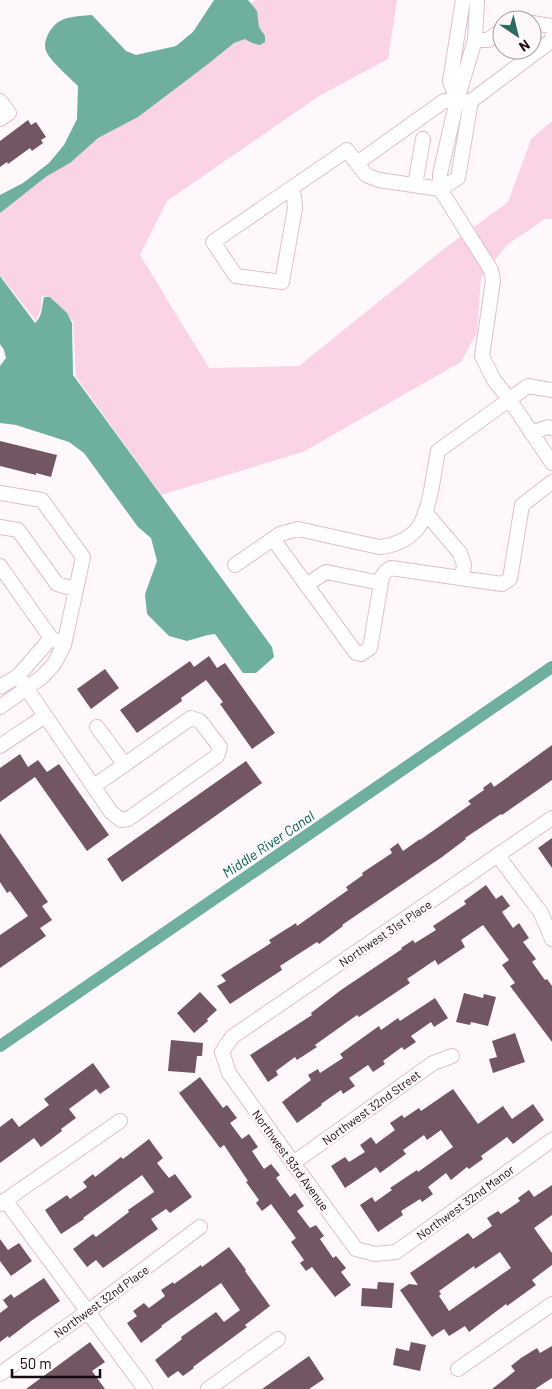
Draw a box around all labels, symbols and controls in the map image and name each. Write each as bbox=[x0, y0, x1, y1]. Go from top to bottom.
north arrow bbox=[492, 10, 542, 60]
text: N bbox=[516, 36, 533, 56]
water label: Middle River Canal bbox=[219, 807, 317, 881]
street label: Northwest 31st Place bbox=[336, 897, 434, 969]
street label: Northwest 32nd Street bbox=[319, 1067, 423, 1147]
street label: Northwest 93rd Avenue bbox=[250, 1107, 332, 1213]
street label: Northwest 32nd Manor bbox=[414, 1162, 517, 1242]
street label: Northwest 32nd Place bbox=[51, 1262, 151, 1340]
scale bar bbox=[12, 1346, 100, 1378]
text: 50 m bbox=[20, 1354, 52, 1372]

